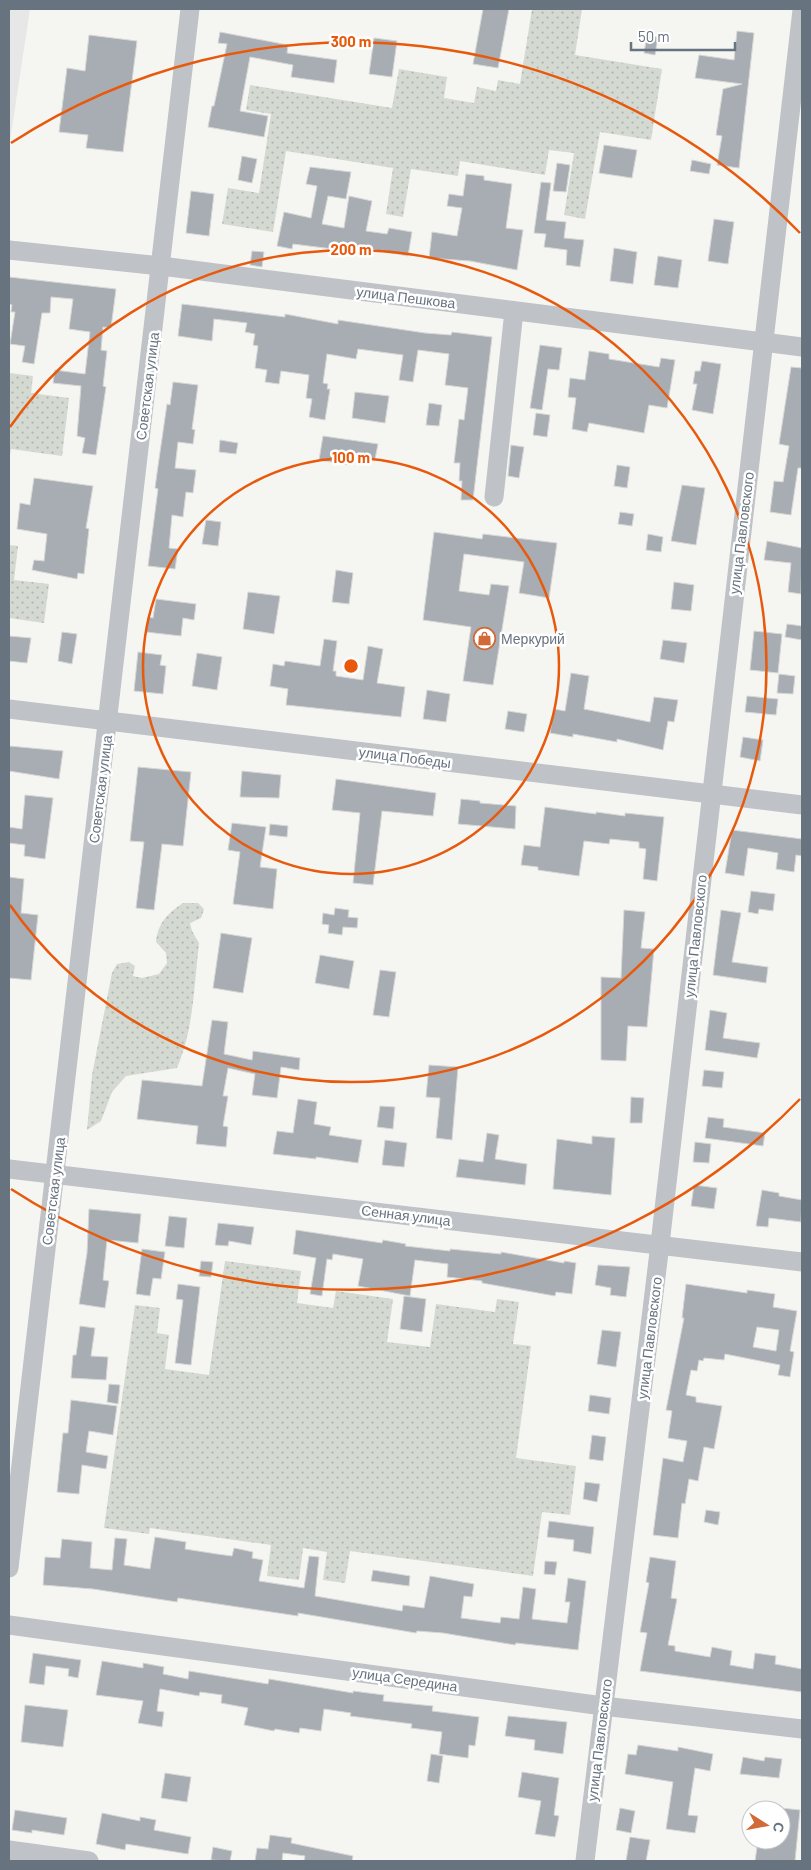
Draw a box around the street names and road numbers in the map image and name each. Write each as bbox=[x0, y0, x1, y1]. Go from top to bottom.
street label: улица Пешкова bbox=[356, 282, 457, 312]
street label: Советская улица bbox=[132, 331, 162, 441]
street label: улица Павловского bbox=[725, 471, 757, 595]
street label: Советская улица bbox=[85, 734, 115, 844]
street label: улица Победы bbox=[358, 743, 452, 771]
street label: улица Павловского bbox=[680, 874, 710, 998]
street label: Советская улица bbox=[38, 1136, 68, 1246]
street label: Сенная улица bbox=[360, 1201, 452, 1229]
street label: улица Павловского bbox=[633, 1276, 665, 1400]
street label: улица Середина bbox=[351, 1663, 459, 1695]
street label: улица Павловского bbox=[583, 1678, 615, 1802]

